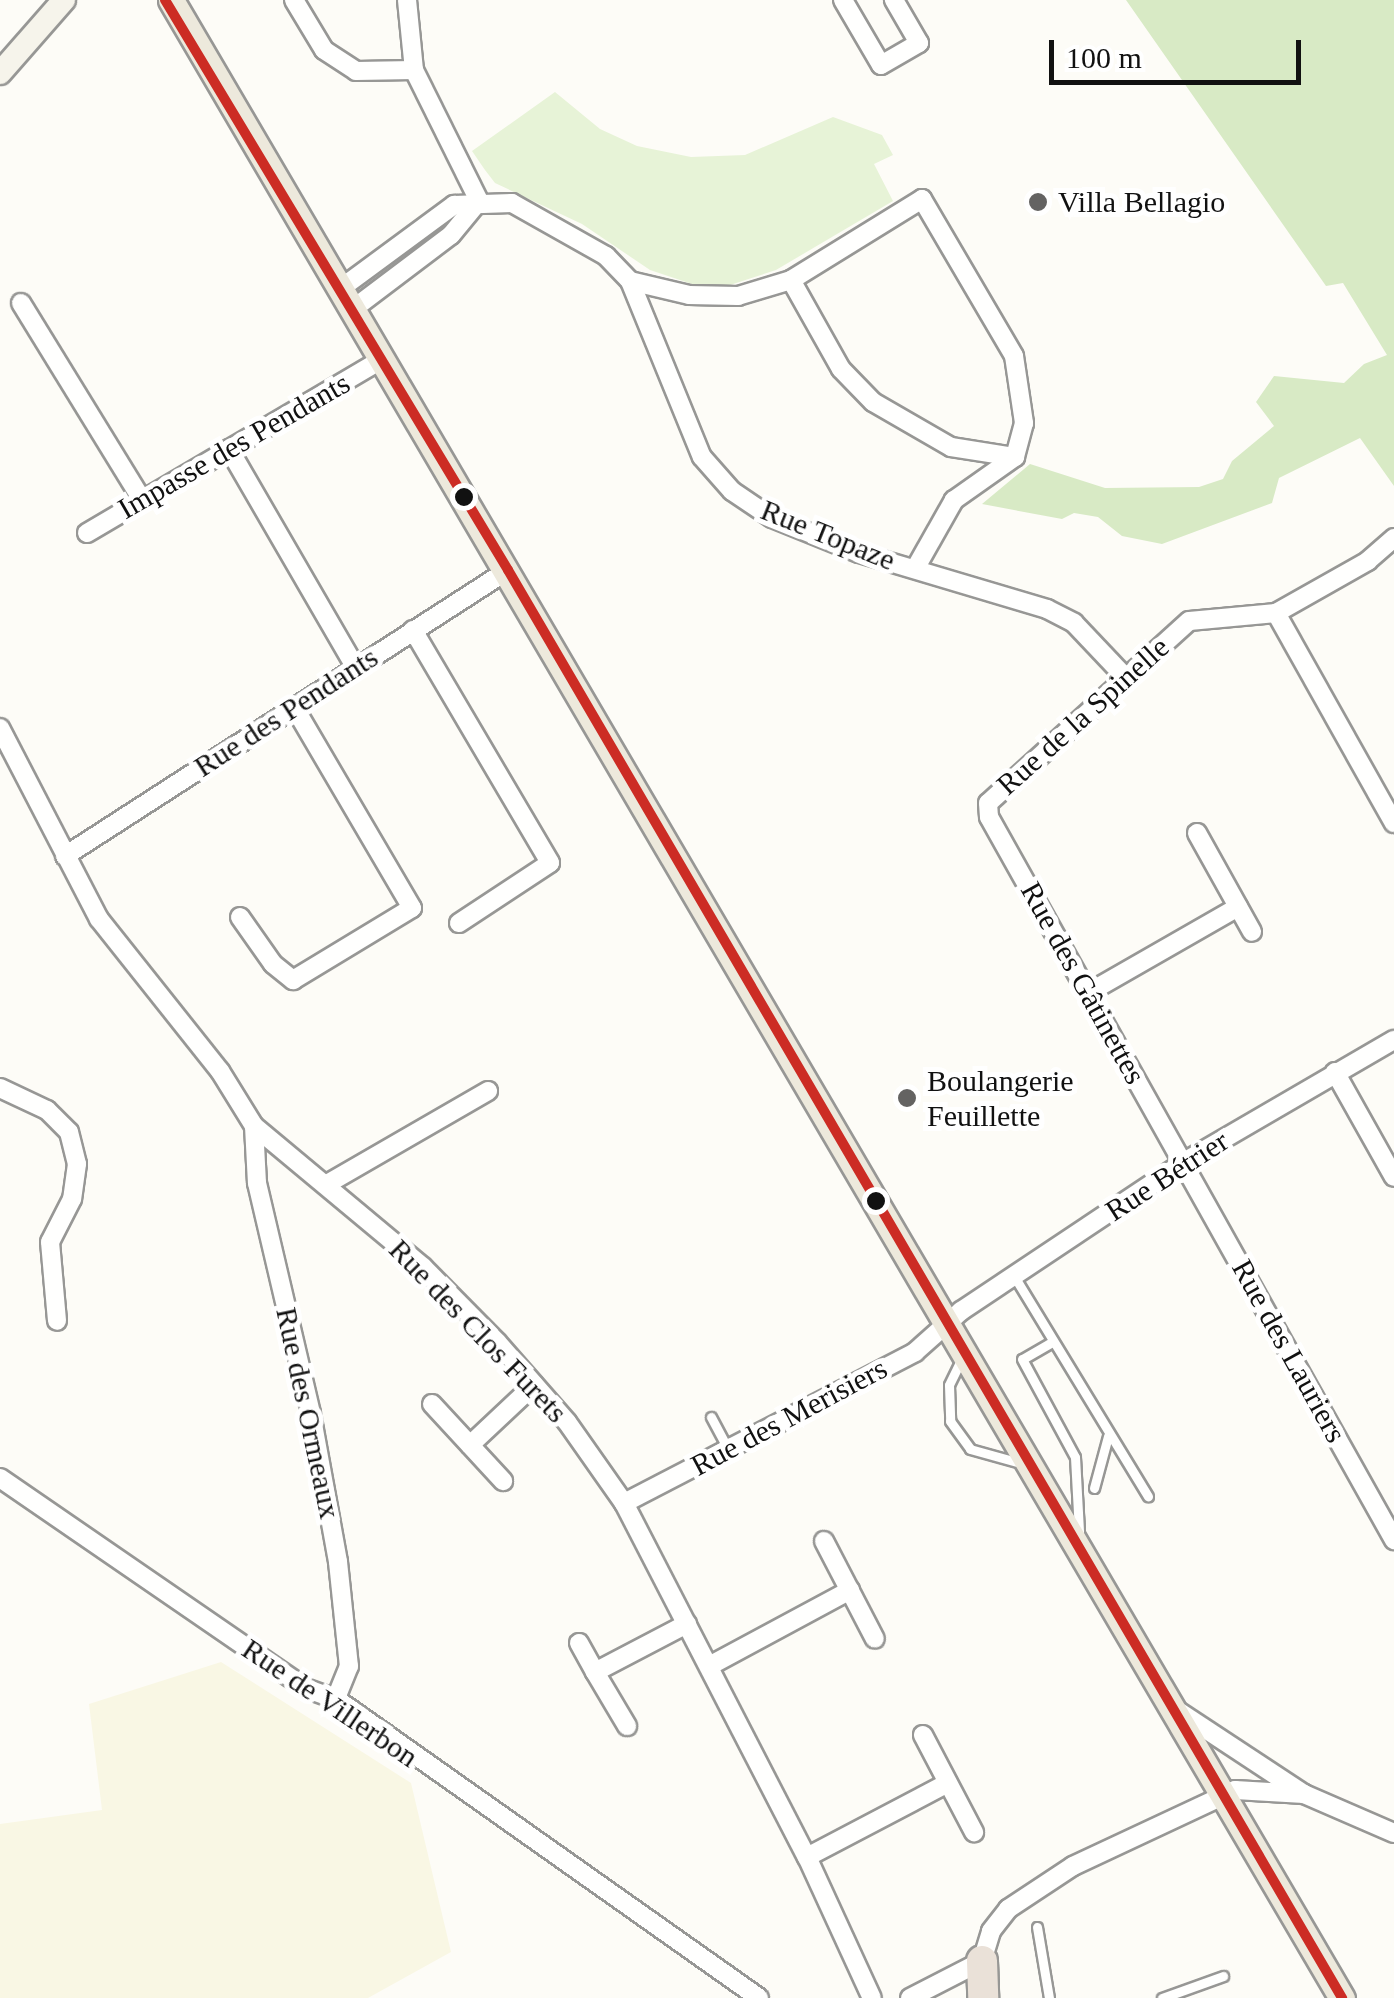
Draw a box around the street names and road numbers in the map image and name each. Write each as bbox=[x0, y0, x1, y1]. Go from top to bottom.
street label: Impasse des Pendants bbox=[112, 365, 356, 527]
street label: Rue Topaze bbox=[755, 492, 901, 578]
street label: Rue de la Spinelle bbox=[990, 629, 1176, 803]
street label: Rue des Pendants bbox=[187, 639, 385, 785]
street label: Rue des Gâtinettes bbox=[1013, 876, 1153, 1090]
street label: Rue Bétrier bbox=[1099, 1123, 1235, 1229]
street label: Rue des Clos Furets bbox=[381, 1232, 575, 1430]
street label: Rue des Lauriers bbox=[1224, 1253, 1354, 1449]
street label: Rue des Ormeaux bbox=[268, 1304, 348, 1522]
street label: Rue des Merisiers bbox=[685, 1350, 893, 1484]
street label: Rue de Villerbon bbox=[235, 1631, 425, 1775]

